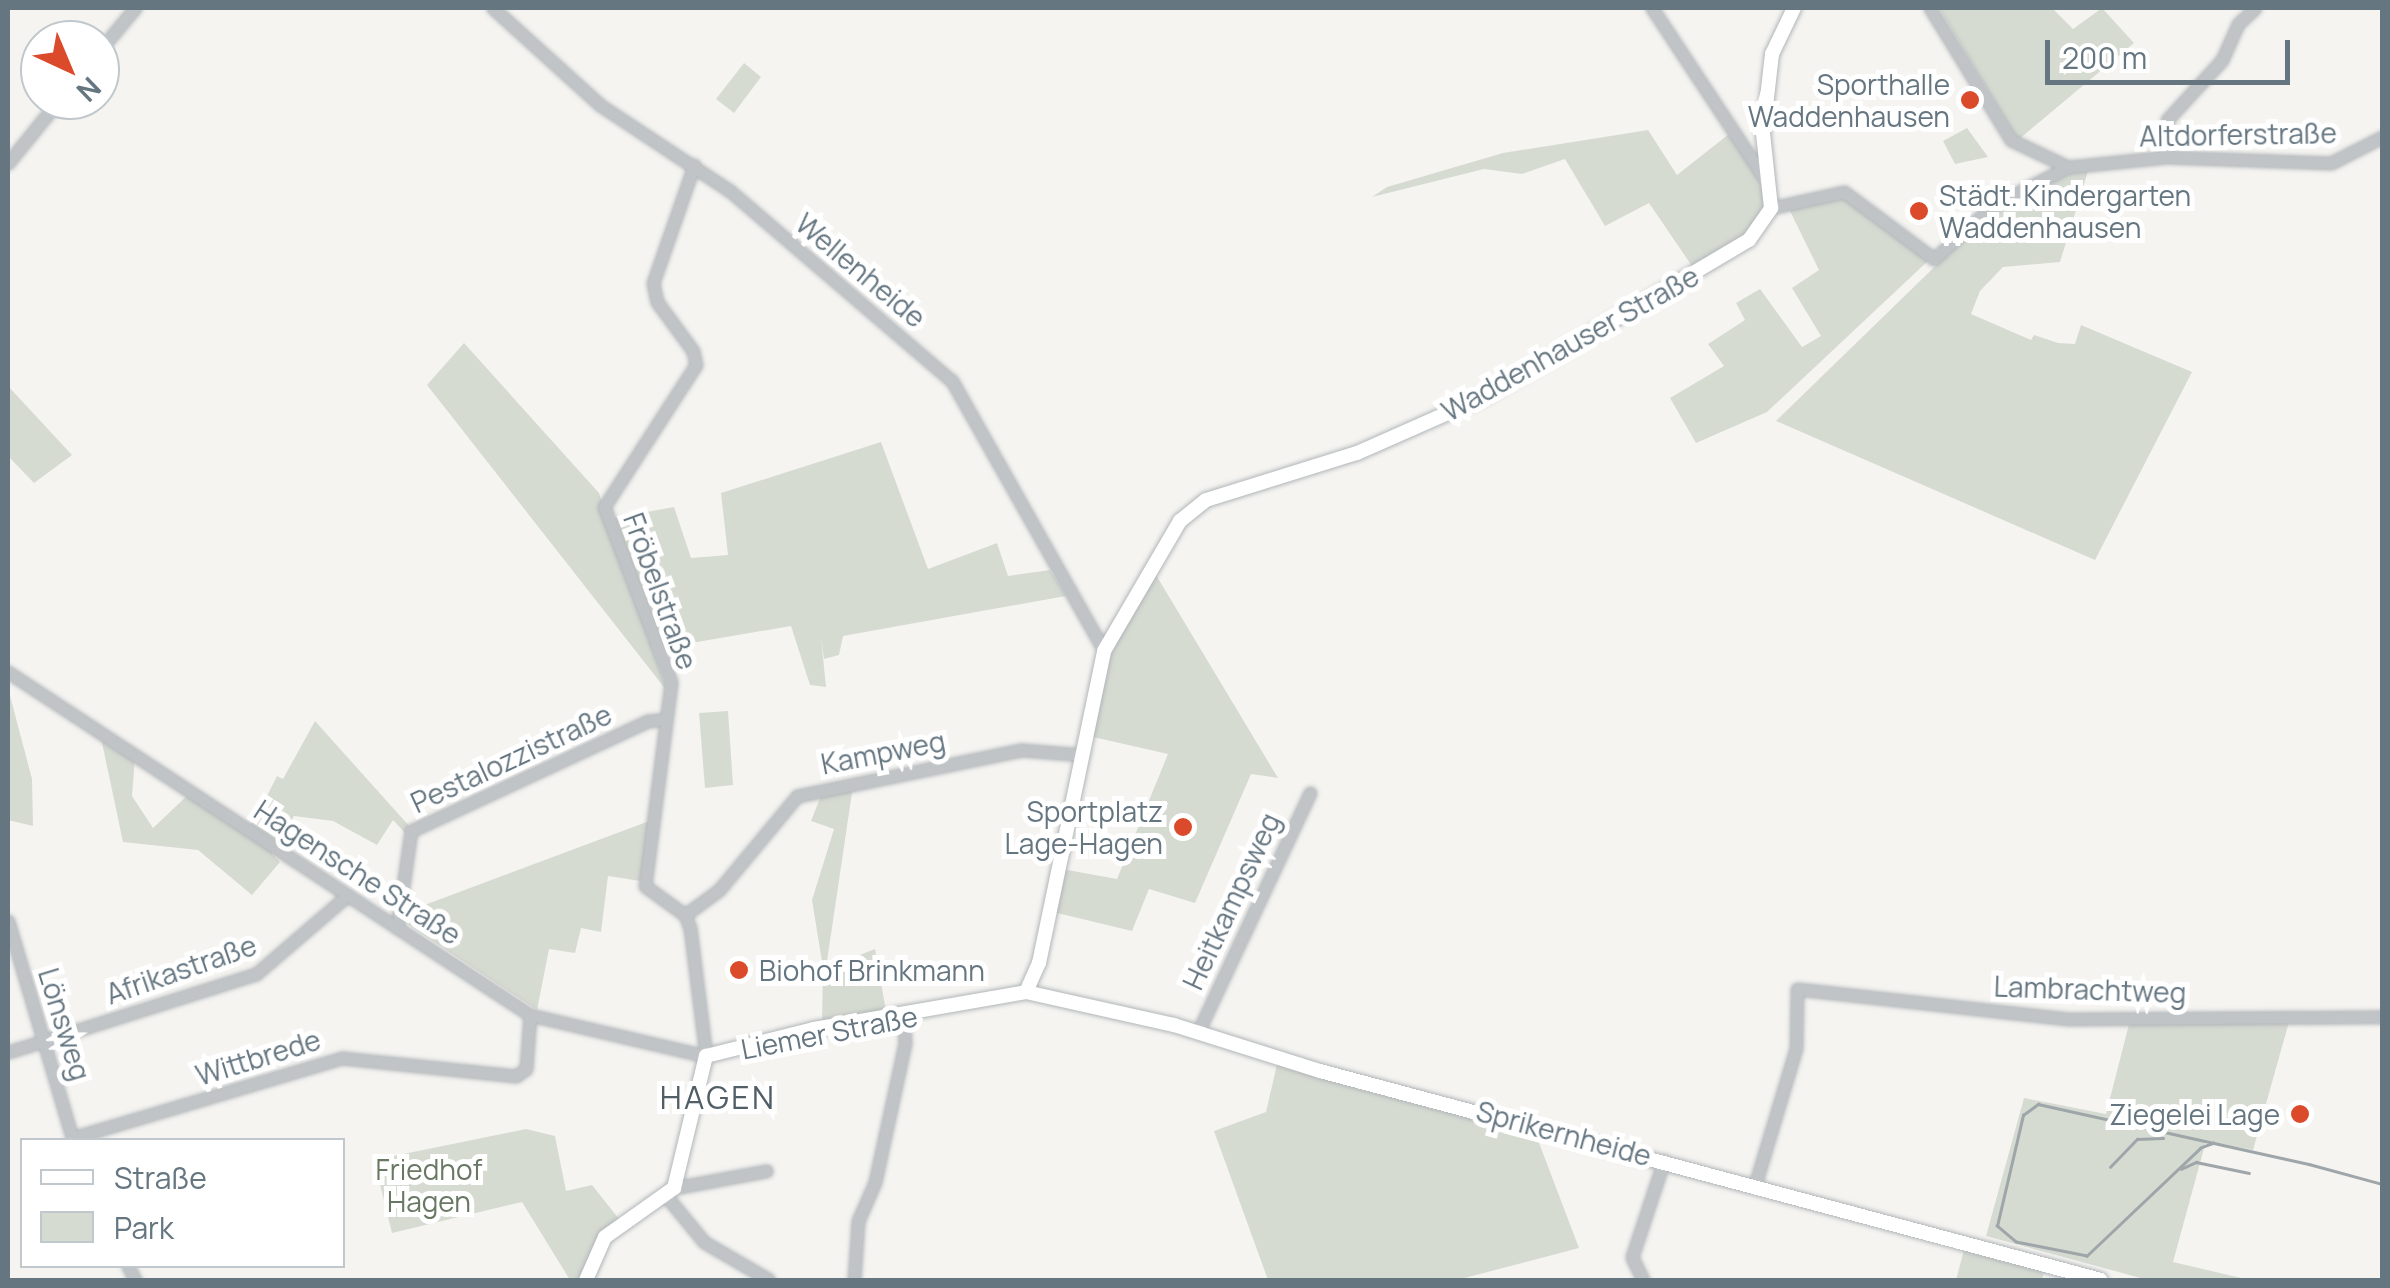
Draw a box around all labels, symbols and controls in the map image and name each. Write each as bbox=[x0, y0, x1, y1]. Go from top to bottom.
north arrow bbox=[20, 20, 120, 120]
scale bar bbox=[2050, 20, 2295, 82]
text: 200 m bbox=[2062, 37, 2147, 78]
place label: Sporthalle Waddenhausen bbox=[1748, 67, 1950, 133]
text: N bbox=[69, 69, 110, 111]
marker: Sporthalle Waddenhausen bbox=[1959, 89, 1981, 111]
street label: Altdorferstraße bbox=[2139, 115, 2337, 153]
place label: Städt. Kindergarten Waddenhausen bbox=[1939, 178, 2191, 244]
marker: Städt. Kindergarten Waddenhausen bbox=[1908, 200, 1930, 222]
street label: Wellenheide bbox=[789, 206, 933, 334]
street label: Waddenhauser Straße bbox=[1436, 258, 1704, 428]
street label: Fröbelstraße bbox=[617, 508, 705, 674]
street label: Pestalozzistraße bbox=[405, 697, 617, 819]
street label: Kampweg bbox=[818, 724, 948, 780]
street label: Hagensche Straße bbox=[248, 793, 468, 951]
place label: Sportplatz Lage-Hagen bbox=[1005, 794, 1163, 860]
street label: Heitkampsweg bbox=[1175, 807, 1287, 995]
marker: Sportplatz Lage-Hagen bbox=[1172, 816, 1194, 838]
street label: Afrikastraße bbox=[101, 928, 261, 1010]
place label: Biohof Brinkmann bbox=[759, 953, 985, 987]
marker: Biohof Brinkmann bbox=[728, 959, 750, 981]
street label: Lönsweg bbox=[32, 964, 98, 1084]
street label: Lambrachtweg bbox=[1993, 969, 2187, 1009]
street label: Liemer Straße bbox=[738, 998, 920, 1066]
street label: Wittbrede bbox=[192, 1022, 324, 1092]
district label: HAGEN bbox=[660, 1078, 776, 1116]
street label: Sprikernheide bbox=[1473, 1094, 1655, 1172]
place label: Ziegelei Lage bbox=[2109, 1097, 2280, 1131]
marker: Ziegelei Lage bbox=[2289, 1103, 2311, 1125]
legend bbox=[20, 1138, 345, 1268]
park label: Friedhof Hagen bbox=[376, 1152, 482, 1218]
text: Straße bbox=[114, 1157, 207, 1198]
text: Park bbox=[114, 1207, 174, 1248]

